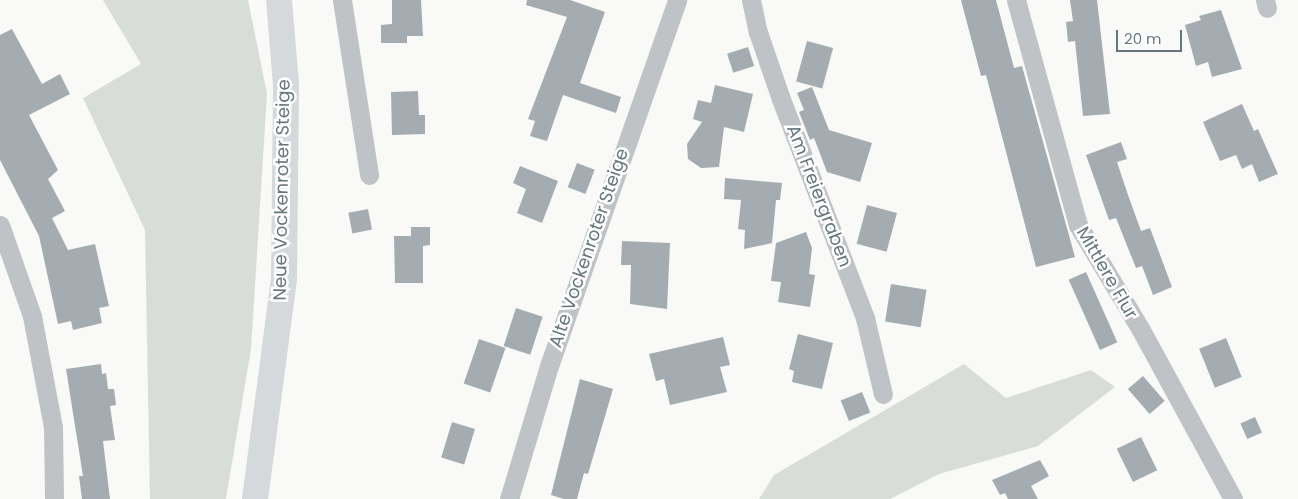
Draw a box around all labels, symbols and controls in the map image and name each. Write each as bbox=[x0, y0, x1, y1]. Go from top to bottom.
scale bar bbox=[1118, 20, 1184, 52]
text: 20 m bbox=[1124, 28, 1162, 49]
street label: Neue Vockenroter Steige bbox=[269, 79, 295, 301]
street label: Am Freiergraben bbox=[782, 122, 856, 270]
street label: Alte Vockenroter Steige bbox=[545, 146, 633, 350]
street label: Mittlere Flur bbox=[1072, 223, 1142, 323]

